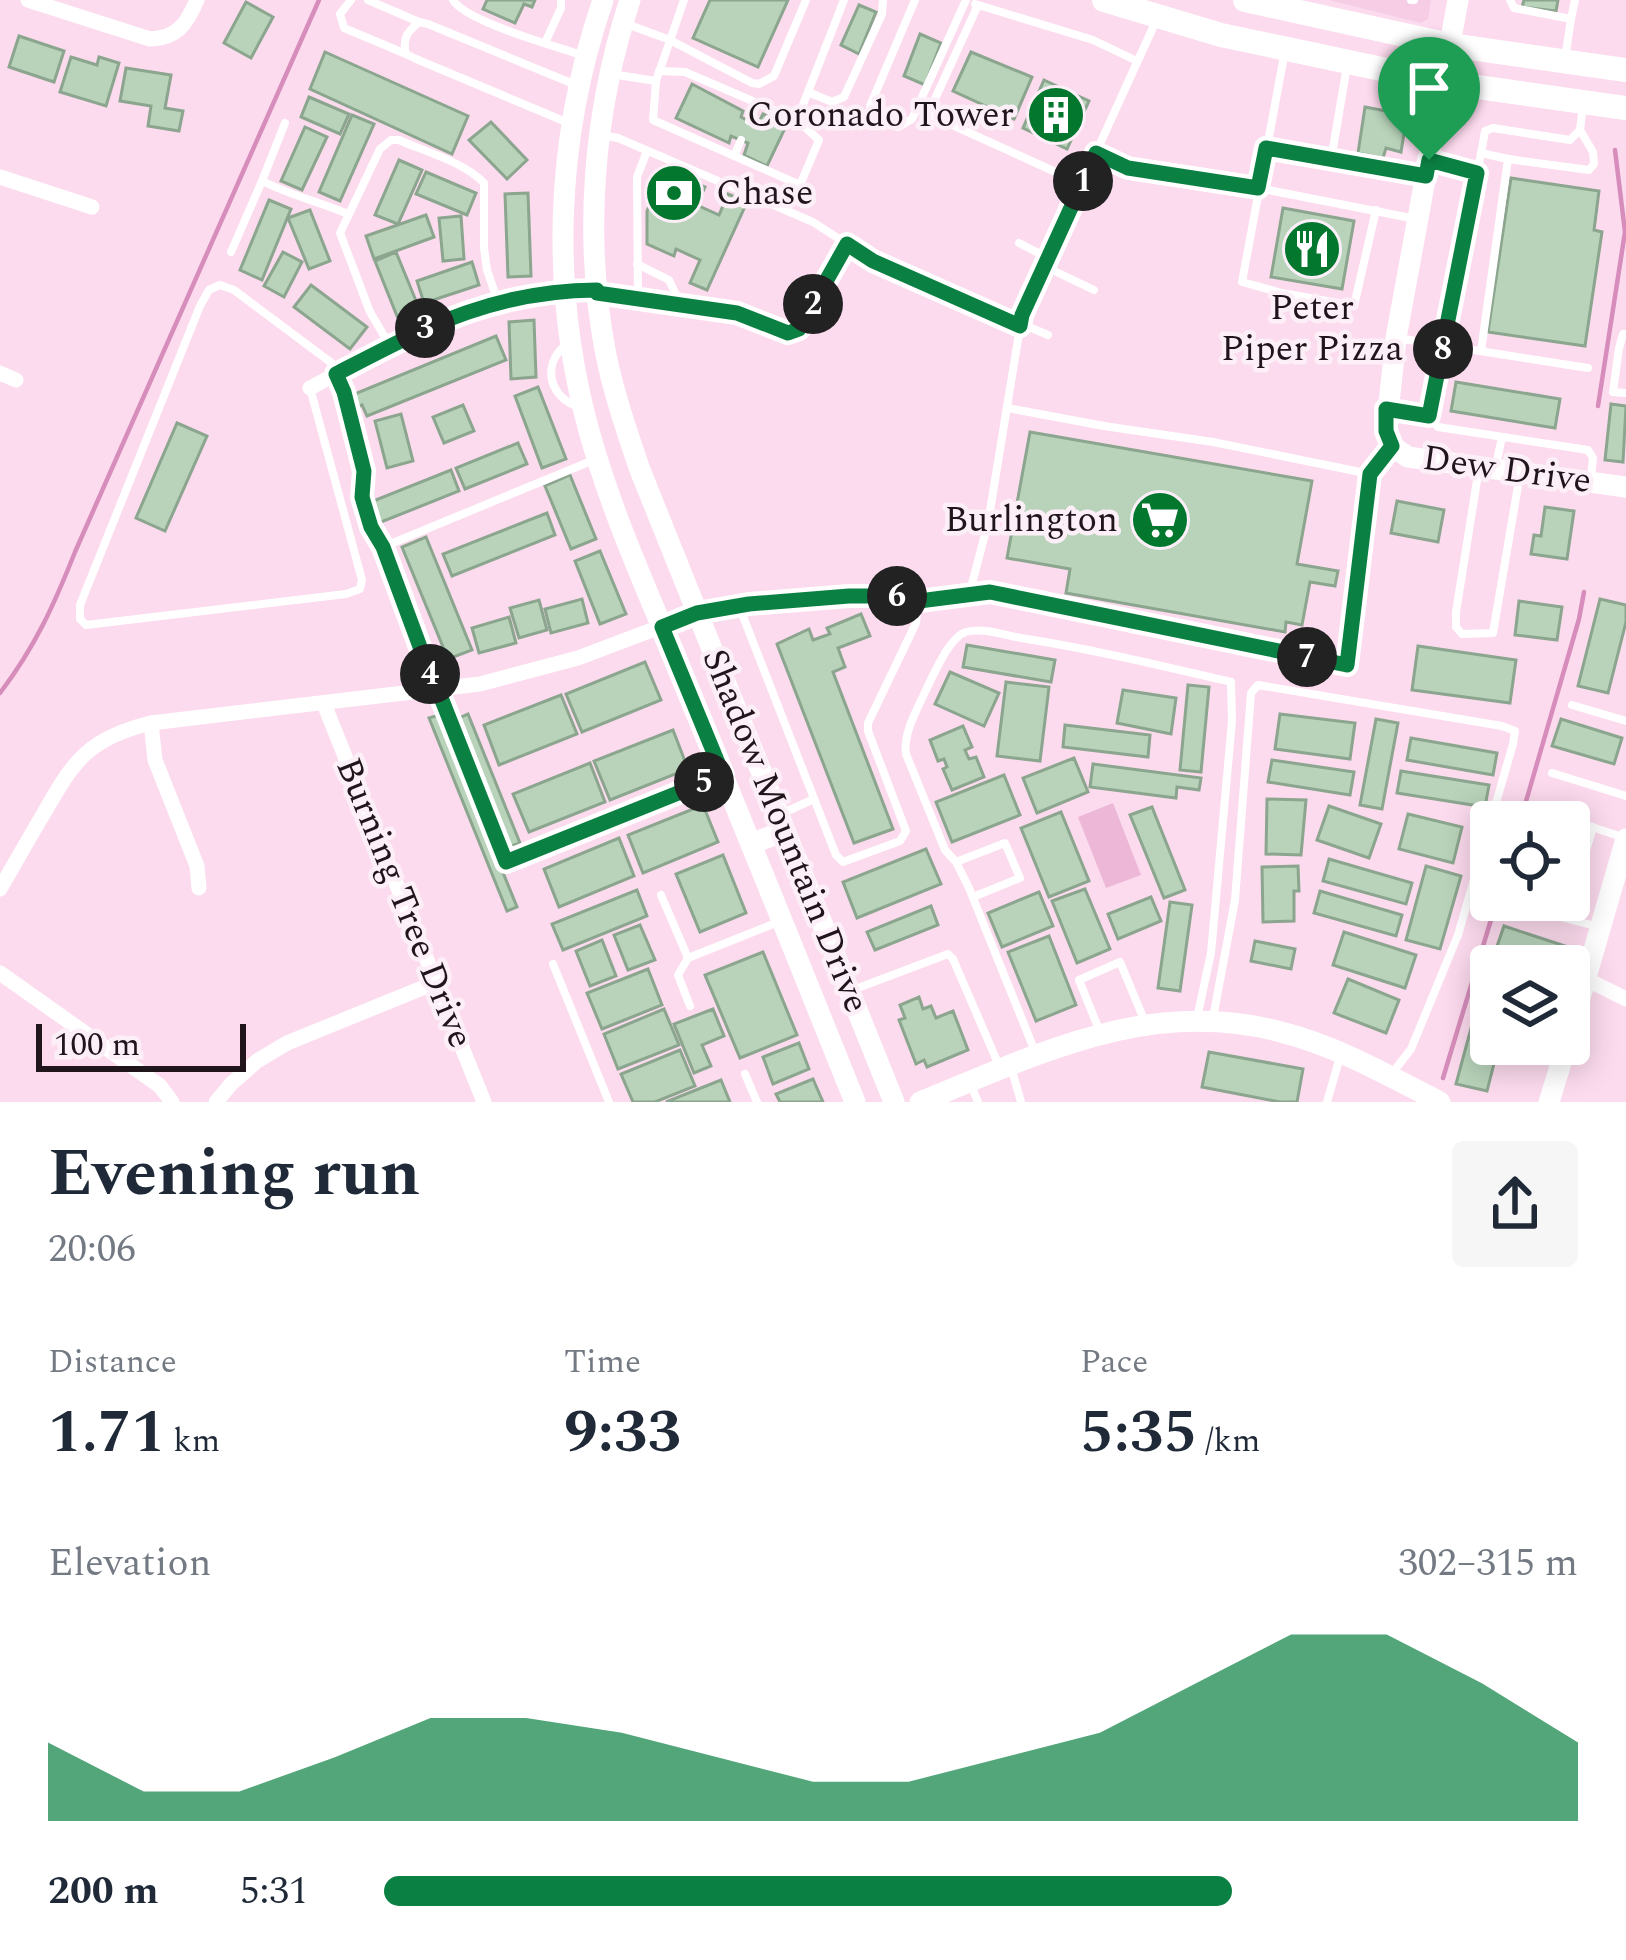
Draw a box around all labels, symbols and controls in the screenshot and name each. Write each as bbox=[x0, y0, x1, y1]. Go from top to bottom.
pin bbox=[1378, 37, 1480, 160]
icon: arrive bbox=[1396, 55, 1462, 121]
building icon: Coronado Tower bbox=[1025, 84, 1087, 146]
place label: Coronado Tower bbox=[747, 88, 1014, 143]
pin: 1 bbox=[1053, 151, 1113, 211]
text: 1 bbox=[1074, 156, 1092, 206]
bank icon: Chase bbox=[643, 162, 705, 224]
place label: Chase bbox=[716, 166, 814, 221]
restaurant icon: Peter Piper Pizza bbox=[1281, 218, 1343, 280]
pin: 2 bbox=[783, 274, 843, 334]
text: 2 bbox=[804, 279, 822, 329]
place label: Peter Piper Pizza bbox=[1221, 281, 1403, 377]
pin: 3 bbox=[395, 298, 455, 358]
text: 3 bbox=[416, 303, 434, 353]
pin: 8 bbox=[1413, 319, 1473, 379]
text: 8 bbox=[1434, 324, 1452, 374]
street label: Dew Drive bbox=[1419, 431, 1595, 509]
supermarket icon: Burlington bbox=[1129, 489, 1191, 551]
place label: Burlington bbox=[944, 493, 1118, 548]
pin: 6 bbox=[867, 566, 927, 626]
text: 6 bbox=[888, 571, 906, 621]
pin: 7 bbox=[1277, 627, 1337, 687]
text: 7 bbox=[1298, 632, 1316, 682]
street label: Shadow Mountain Drive bbox=[687, 641, 883, 1021]
pin: 4 bbox=[400, 644, 460, 704]
text: 4 bbox=[421, 649, 439, 699]
street label: Burning Tree Drive bbox=[321, 749, 487, 1057]
pin: 5 bbox=[674, 752, 734, 812]
text: 5 bbox=[695, 757, 713, 807]
map controls bbox=[1470, 801, 1590, 1065]
button: locate bbox=[1470, 801, 1590, 921]
button: layers bbox=[1470, 945, 1590, 1065]
scale bar bbox=[36, 1018, 246, 1071]
text: 100 m bbox=[54, 1020, 140, 1070]
text: Evening run bbox=[48, 1124, 420, 1225]
button: share bbox=[1452, 1141, 1578, 1267]
text: 20:06 bbox=[48, 1220, 136, 1279]
text: Distance bbox=[48, 1337, 177, 1387]
text: Time bbox=[564, 1337, 641, 1387]
text: Pace bbox=[1080, 1337, 1148, 1387]
text: 1.71 bbox=[48, 1387, 165, 1479]
text: 9:33 bbox=[564, 1387, 681, 1479]
text: 5:35 bbox=[1080, 1387, 1197, 1479]
text: km bbox=[165, 1416, 220, 1466]
text: /km bbox=[1197, 1416, 1260, 1466]
text: Elevation bbox=[48, 1534, 211, 1593]
text: 302–315 m bbox=[1398, 1534, 1578, 1593]
text: 200 m bbox=[48, 1862, 159, 1921]
text: 5:31 bbox=[240, 1862, 308, 1921]

